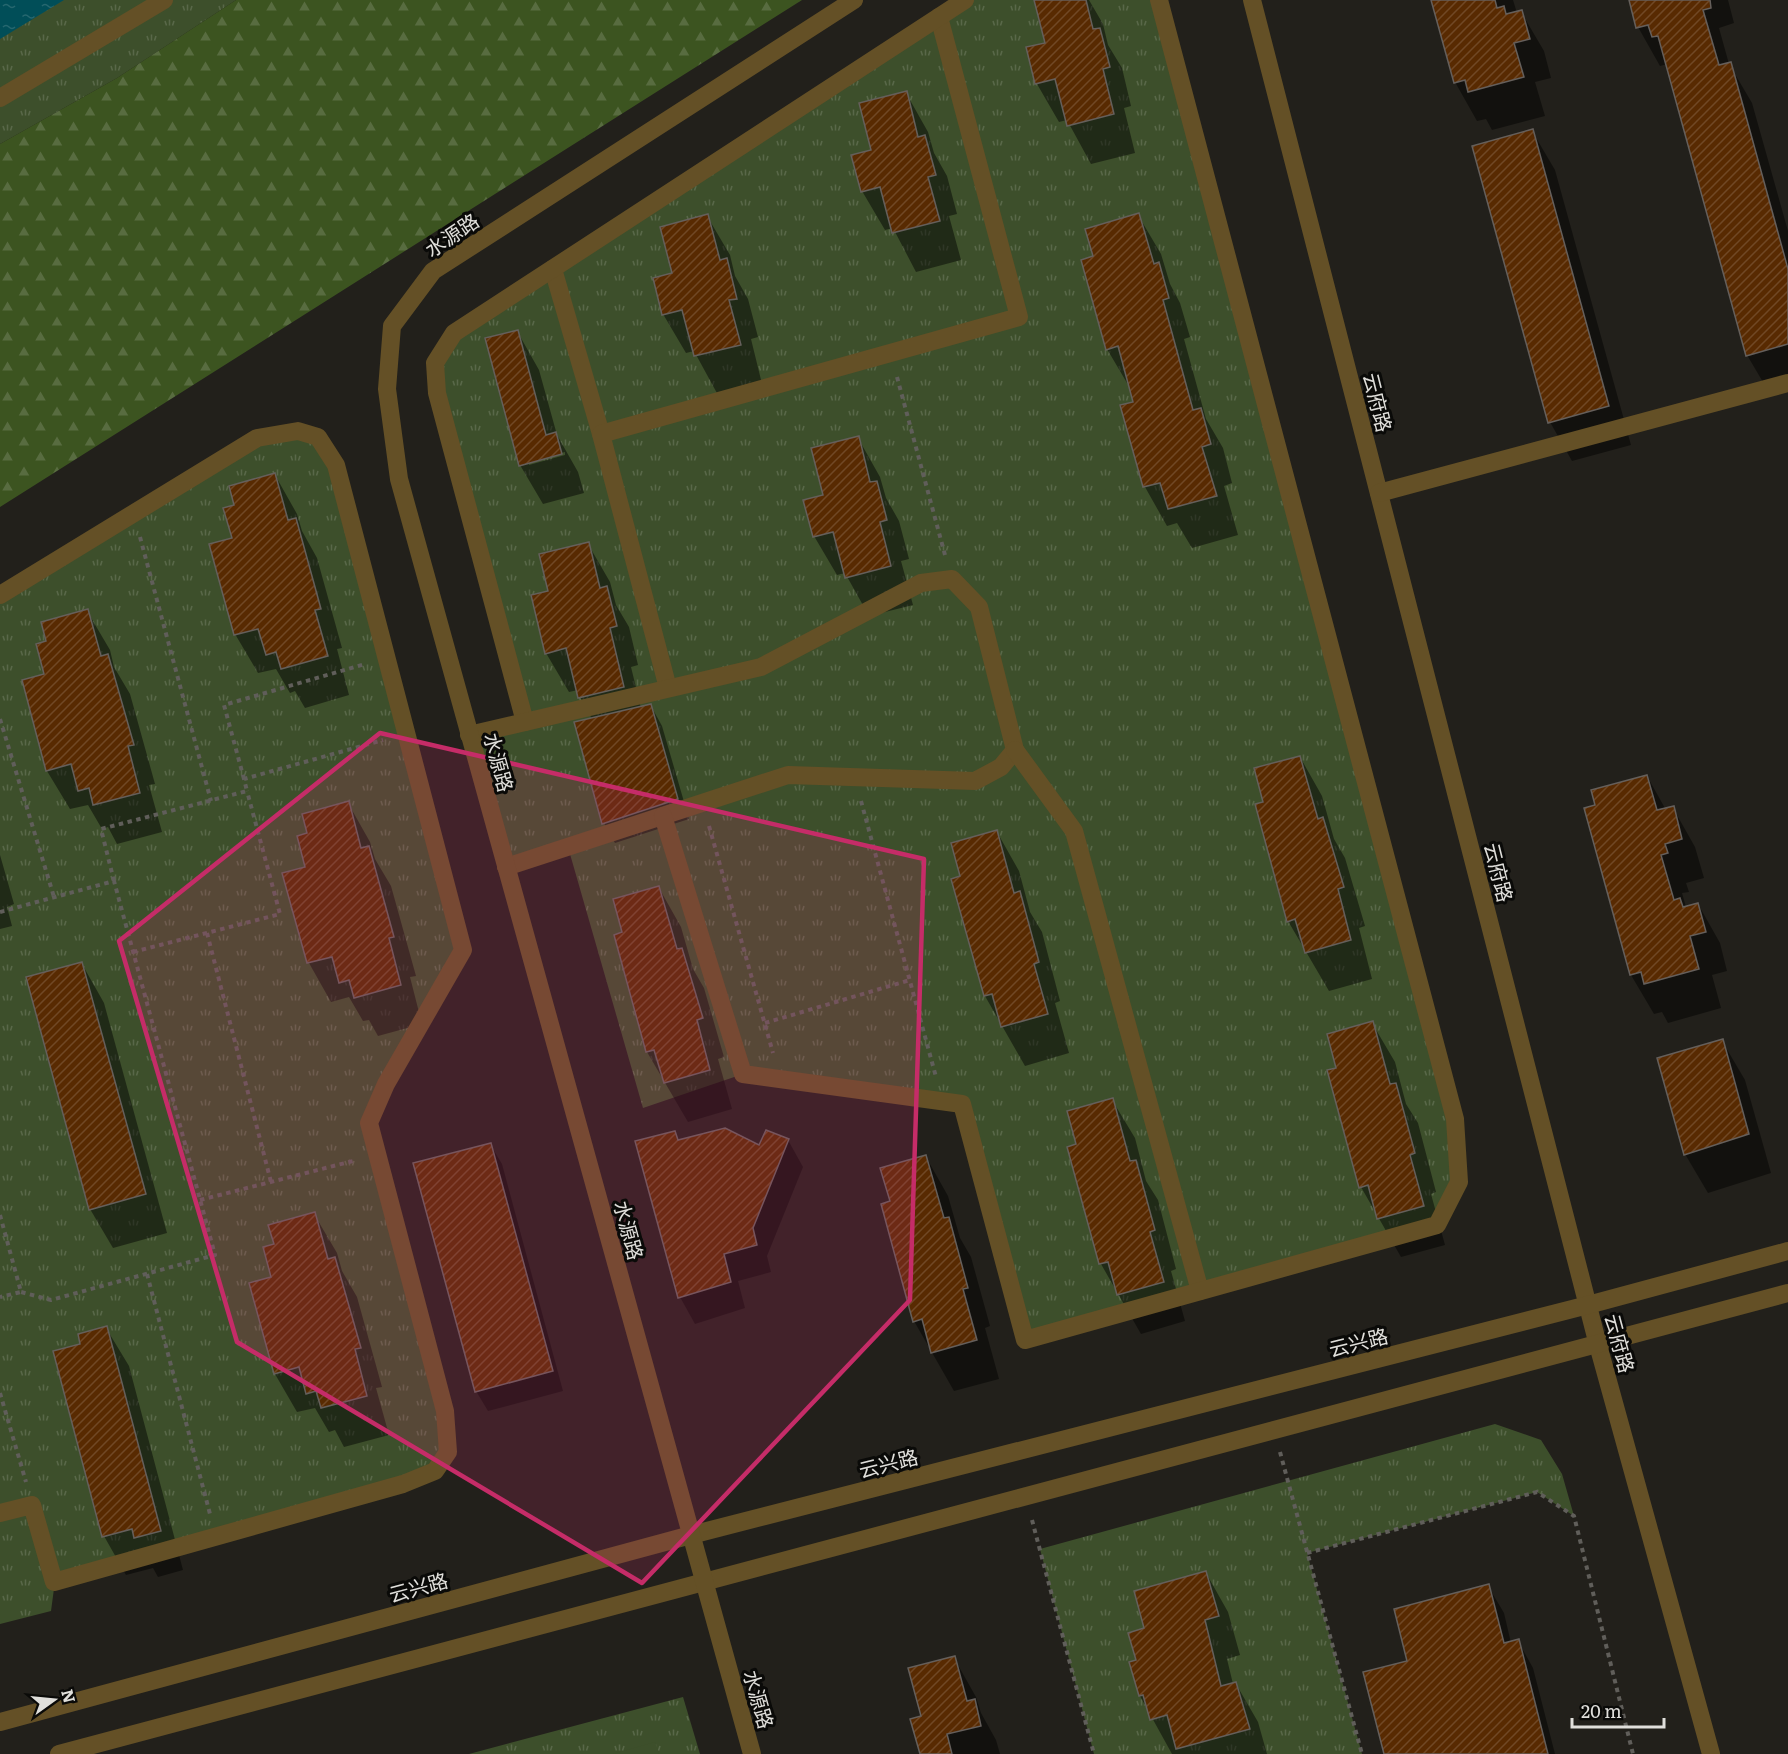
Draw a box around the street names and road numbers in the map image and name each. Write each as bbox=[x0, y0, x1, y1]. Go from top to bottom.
street label: 水源路 bbox=[418, 205, 484, 263]
street label: 云府路 bbox=[1357, 369, 1401, 435]
street label: 水源路 bbox=[478, 729, 522, 795]
street label: 云府路 bbox=[1478, 839, 1522, 905]
street label: 水源路 bbox=[608, 1197, 652, 1263]
street label: 云府路 bbox=[1599, 1310, 1643, 1376]
street label: 云兴路 bbox=[1325, 1319, 1391, 1363]
street label: 云兴路 bbox=[855, 1440, 921, 1484]
street label: 云兴路 bbox=[385, 1564, 451, 1608]
street label: 水源路 bbox=[737, 1666, 783, 1732]

